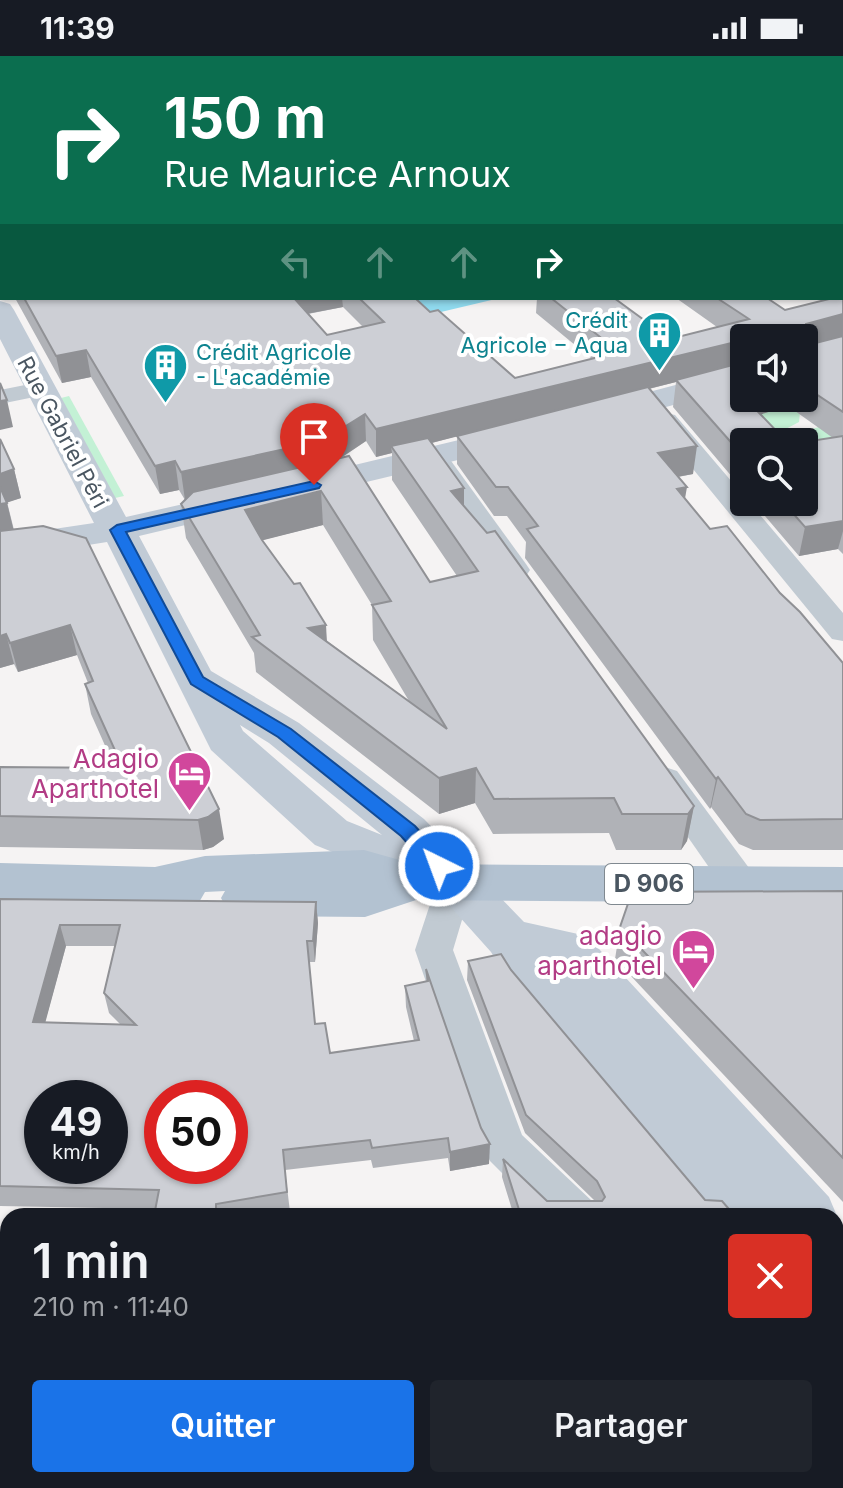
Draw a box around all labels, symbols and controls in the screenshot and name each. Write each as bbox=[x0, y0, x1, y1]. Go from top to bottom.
text: 11:39 bbox=[40, 10, 115, 46]
text: 150 m bbox=[164, 84, 326, 152]
icon: right bbox=[32, 88, 136, 192]
text: Rue Maurice Arnoux bbox=[164, 152, 511, 196]
icon: left bbox=[274, 240, 318, 284]
icon: ahead bbox=[358, 240, 402, 284]
icon: ahead bbox=[442, 240, 486, 284]
icon: right bbox=[526, 240, 570, 284]
place label: Crédit Agricole − Aqua bbox=[461, 307, 628, 358]
building icon: Crédit Agricole − Aqua bbox=[635, 309, 683, 372]
map controls bbox=[730, 324, 818, 516]
button: sound bbox=[730, 324, 818, 412]
place label: Crédit Agricole - L'académie bbox=[196, 339, 352, 390]
building icon: Crédit Agricole - L'académie bbox=[141, 341, 189, 404]
street label: Rue Gabriel Péri bbox=[12, 352, 114, 512]
pin bbox=[280, 403, 348, 485]
icon: arrive bbox=[292, 415, 336, 459]
button: search bbox=[730, 428, 818, 516]
place label: Adagio Aparthotel bbox=[31, 743, 159, 804]
hotel icon: Adagio Aparthotel bbox=[166, 750, 214, 813]
position arrow bbox=[397, 824, 481, 908]
road number: D 906 bbox=[605, 864, 693, 904]
place label: adagio aparthotel bbox=[537, 920, 662, 981]
hotel icon: adagio aparthotel bbox=[669, 927, 717, 990]
speed limit sign: 50 bbox=[144, 1080, 248, 1184]
text: 49 bbox=[49, 1097, 103, 1146]
text: km/h bbox=[52, 1140, 100, 1164]
text: 1 min bbox=[32, 1231, 150, 1290]
button: close bbox=[728, 1234, 812, 1318]
text: 210 m · 11:40 bbox=[32, 1291, 189, 1322]
button: Quitter bbox=[32, 1380, 414, 1472]
button: Partager bbox=[430, 1380, 812, 1472]

